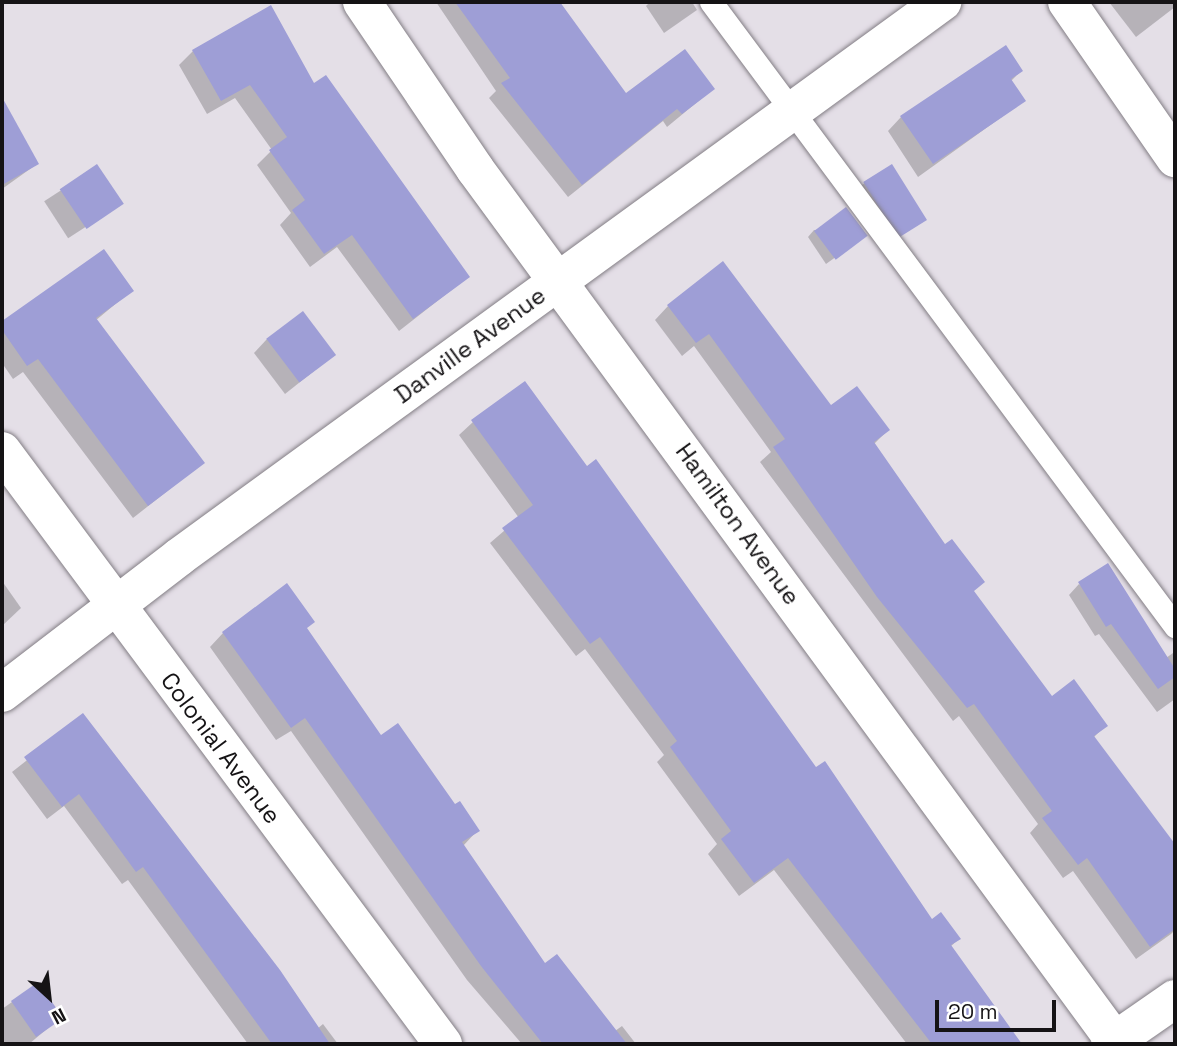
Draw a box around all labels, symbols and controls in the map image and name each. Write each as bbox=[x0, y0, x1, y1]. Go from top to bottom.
street label: Danville Avenue bbox=[389, 281, 551, 409]
street label: Hamilton Avenue bbox=[670, 437, 806, 611]
street label: Colonial Avenue bbox=[155, 667, 287, 829]
north arrow bbox=[14, 962, 84, 1032]
scale bar bbox=[939, 986, 1060, 1030]
text: 20 m bbox=[948, 998, 998, 1025]
text: N bbox=[47, 1002, 70, 1030]

